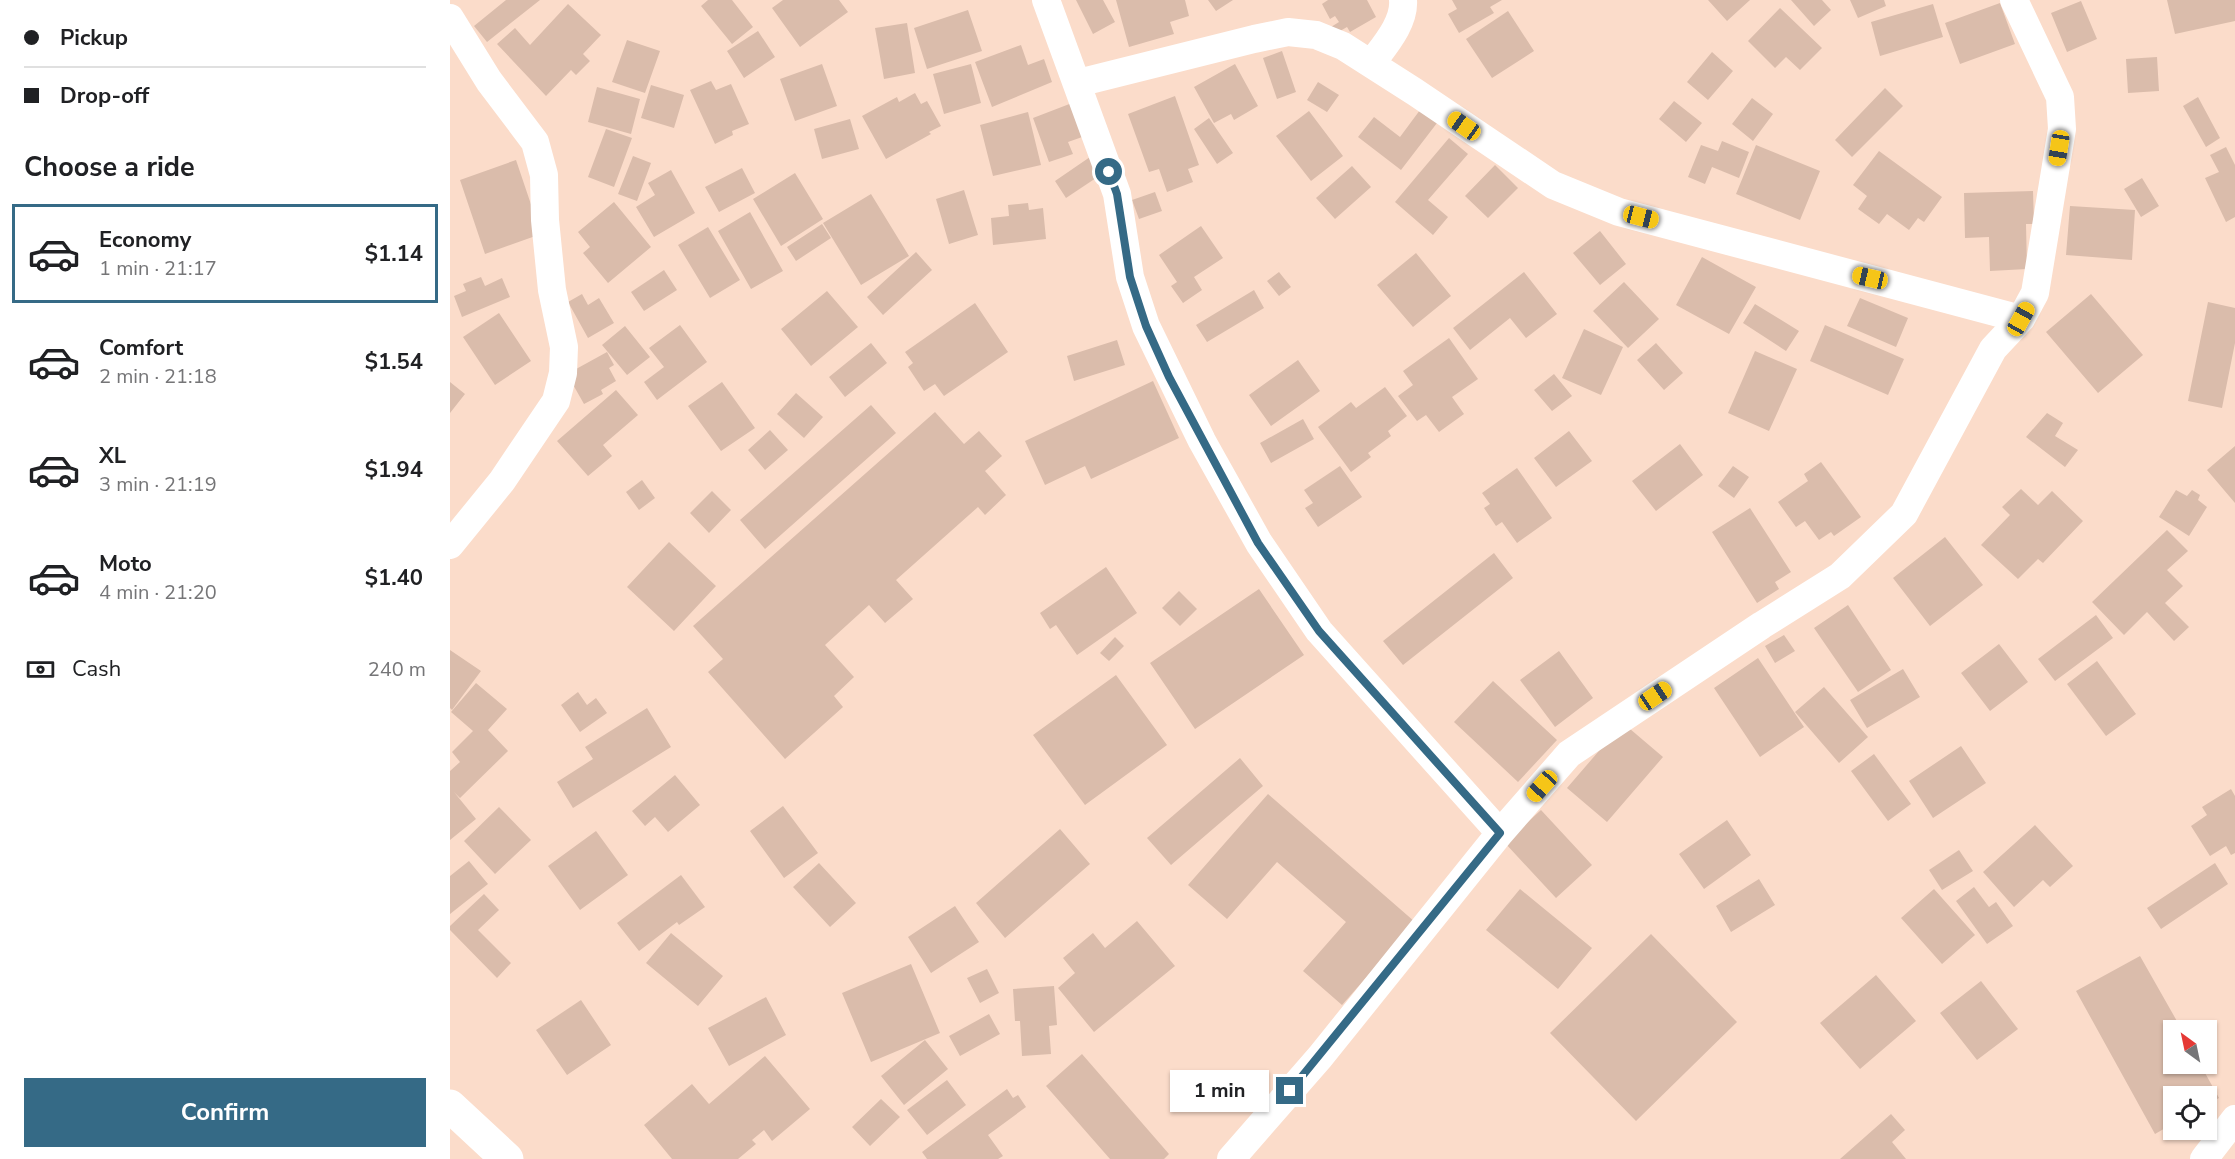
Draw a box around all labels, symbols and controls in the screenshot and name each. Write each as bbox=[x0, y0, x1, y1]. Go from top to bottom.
text: Pickup bbox=[60, 23, 128, 53]
text: Drop-off bbox=[60, 81, 149, 111]
car bbox=[1444, 108, 1484, 144]
car bbox=[2047, 129, 2071, 167]
text: Choose a ride bbox=[24, 149, 195, 186]
route start bbox=[1095, 158, 1122, 185]
car bbox=[1621, 204, 1661, 230]
text: Economy bbox=[99, 225, 191, 255]
icon: car bbox=[27, 227, 81, 281]
text: $1.14 bbox=[365, 239, 423, 269]
text: 1 min · 21:17 bbox=[99, 255, 217, 282]
car bbox=[1850, 265, 1890, 291]
car bbox=[2004, 299, 2038, 339]
text: Comfort bbox=[99, 333, 183, 363]
icon: car bbox=[27, 335, 81, 389]
text: $1.54 bbox=[365, 347, 423, 377]
text: 2 min · 21:18 bbox=[99, 363, 217, 390]
text: XL bbox=[99, 441, 126, 471]
icon: car bbox=[27, 443, 81, 497]
text: $1.94 bbox=[365, 455, 423, 485]
text: 3 min · 21:19 bbox=[99, 471, 217, 498]
text: Moto bbox=[99, 549, 152, 579]
icon: car bbox=[27, 551, 81, 605]
text: $1.40 bbox=[365, 563, 423, 593]
text: 4 min · 21:20 bbox=[99, 579, 217, 606]
icon: cash bbox=[24, 653, 57, 686]
text: Cash bbox=[72, 654, 121, 684]
text: 240 m bbox=[368, 656, 426, 683]
car bbox=[1635, 678, 1675, 714]
car bbox=[1523, 767, 1561, 805]
north arrow bbox=[2163, 1020, 2217, 1074]
map controls bbox=[2163, 1020, 2217, 1140]
callout: 1 min bbox=[1170, 1070, 1269, 1112]
text: 1 min bbox=[1194, 1077, 1245, 1104]
route end bbox=[1276, 1077, 1303, 1104]
button: Confirm bbox=[24, 1078, 426, 1147]
button: locate bbox=[2163, 1086, 2217, 1140]

